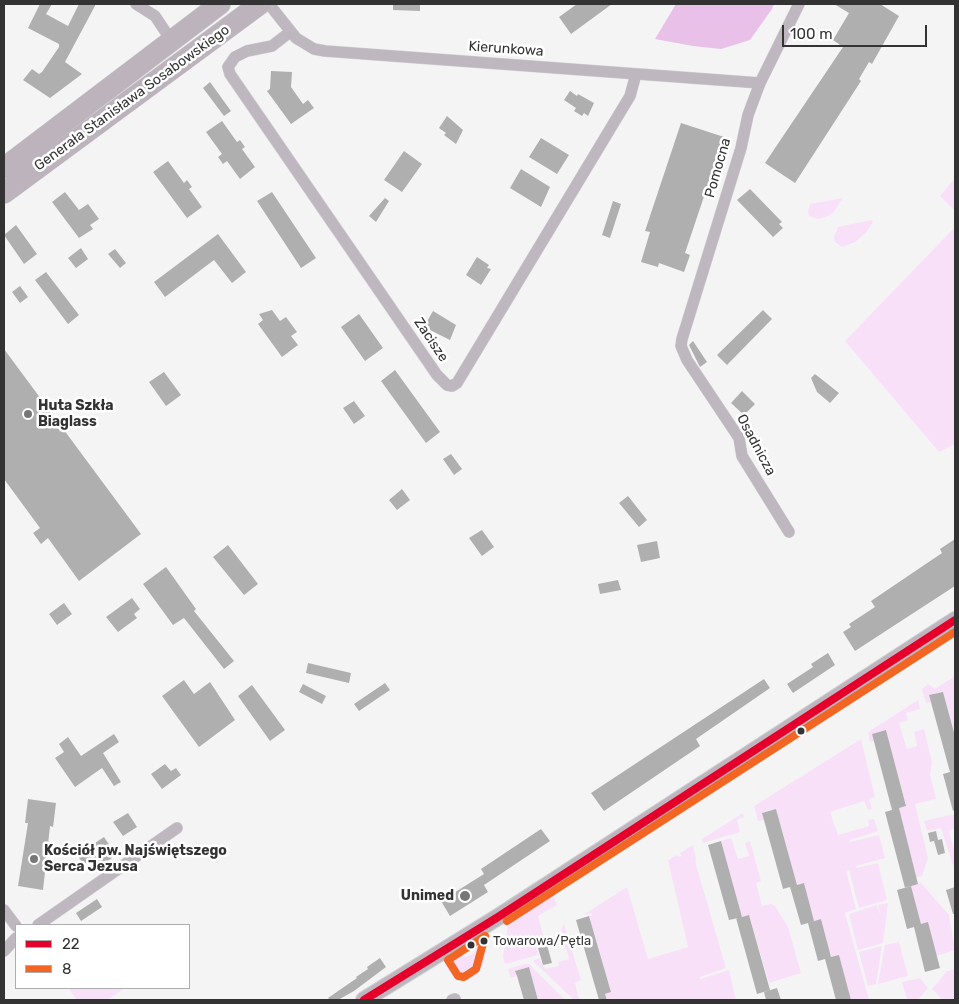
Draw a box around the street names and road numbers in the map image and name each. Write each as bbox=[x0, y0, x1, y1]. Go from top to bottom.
street label: Generała Stanisława Sosabowskiego bbox=[31, 22, 233, 174]
street label: Kierunkowa bbox=[468, 38, 544, 60]
street label: Pomocna bbox=[701, 136, 735, 200]
street label: Zacisze bbox=[410, 315, 452, 365]
street label: Osadnicza bbox=[733, 411, 779, 479]

